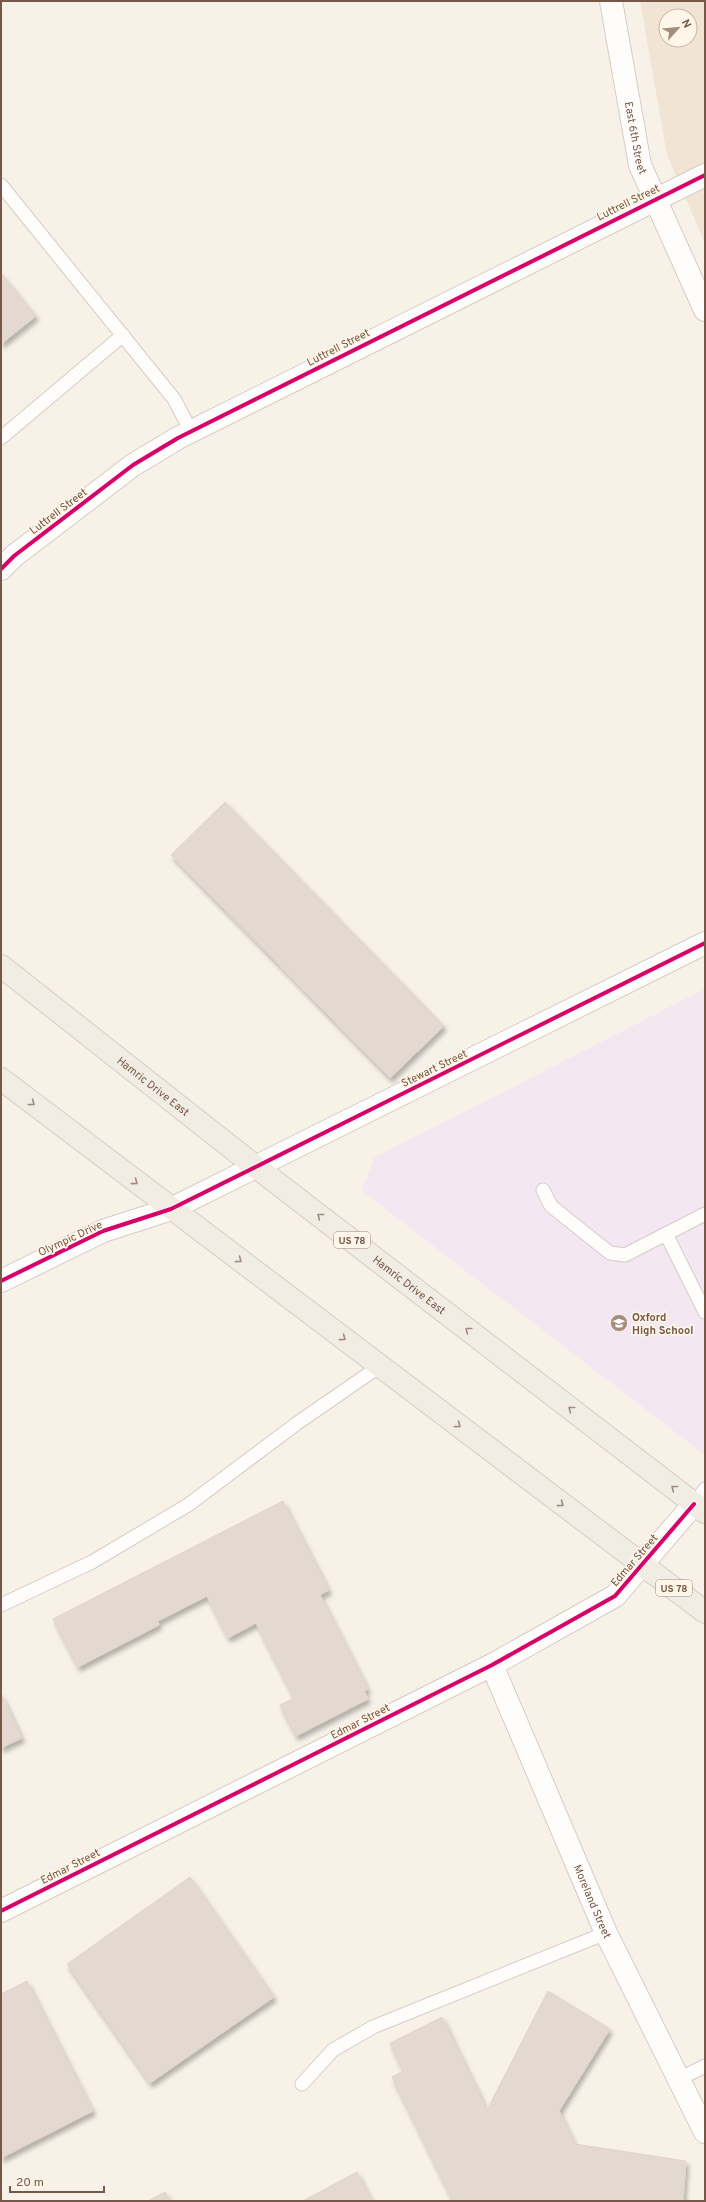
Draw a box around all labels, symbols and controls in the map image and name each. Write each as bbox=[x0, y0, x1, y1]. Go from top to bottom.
north arrow bbox=[658, 8, 698, 48]
text: N bbox=[678, 17, 694, 31]
street label: East 6th Street bbox=[621, 100, 649, 177]
street label: Luttrell Street bbox=[595, 182, 662, 224]
street label: Luttrell Street bbox=[305, 326, 372, 370]
street label: Luttrell Street bbox=[27, 486, 90, 538]
street label: Stewart Street bbox=[399, 1047, 470, 1091]
street label: Hamric Drive East bbox=[114, 1054, 192, 1120]
one-way arrow bbox=[28, 1098, 35, 1106]
one-way arrow bbox=[131, 1177, 138, 1184]
one-way arrow bbox=[318, 1214, 325, 1221]
street label: Olympic Drive bbox=[36, 1218, 105, 1260]
road number: US 78 bbox=[334, 1232, 370, 1248]
street label: Hamric Drive East bbox=[369, 1253, 448, 1318]
one-way arrow bbox=[235, 1255, 242, 1263]
place label: Oxford High School bbox=[632, 1311, 693, 1338]
school or university icon: Oxford High School bbox=[609, 1313, 629, 1333]
one-way arrow bbox=[465, 1327, 472, 1334]
one-way arrow bbox=[338, 1334, 345, 1341]
one-way arrow bbox=[568, 1407, 575, 1414]
one-way arrow bbox=[453, 1421, 460, 1428]
one-way arrow bbox=[671, 1486, 678, 1493]
one-way arrow bbox=[557, 1499, 564, 1506]
street label: Edmar Street bbox=[608, 1532, 661, 1590]
road number: US 78 bbox=[656, 1580, 692, 1596]
street label: Edmar Street bbox=[328, 1701, 393, 1743]
street label: Edmar Street bbox=[38, 1846, 103, 1888]
street label: Moreland Street bbox=[570, 1863, 614, 1941]
scale bar bbox=[10, 2168, 104, 2194]
text: 20 m bbox=[16, 2175, 44, 2191]

